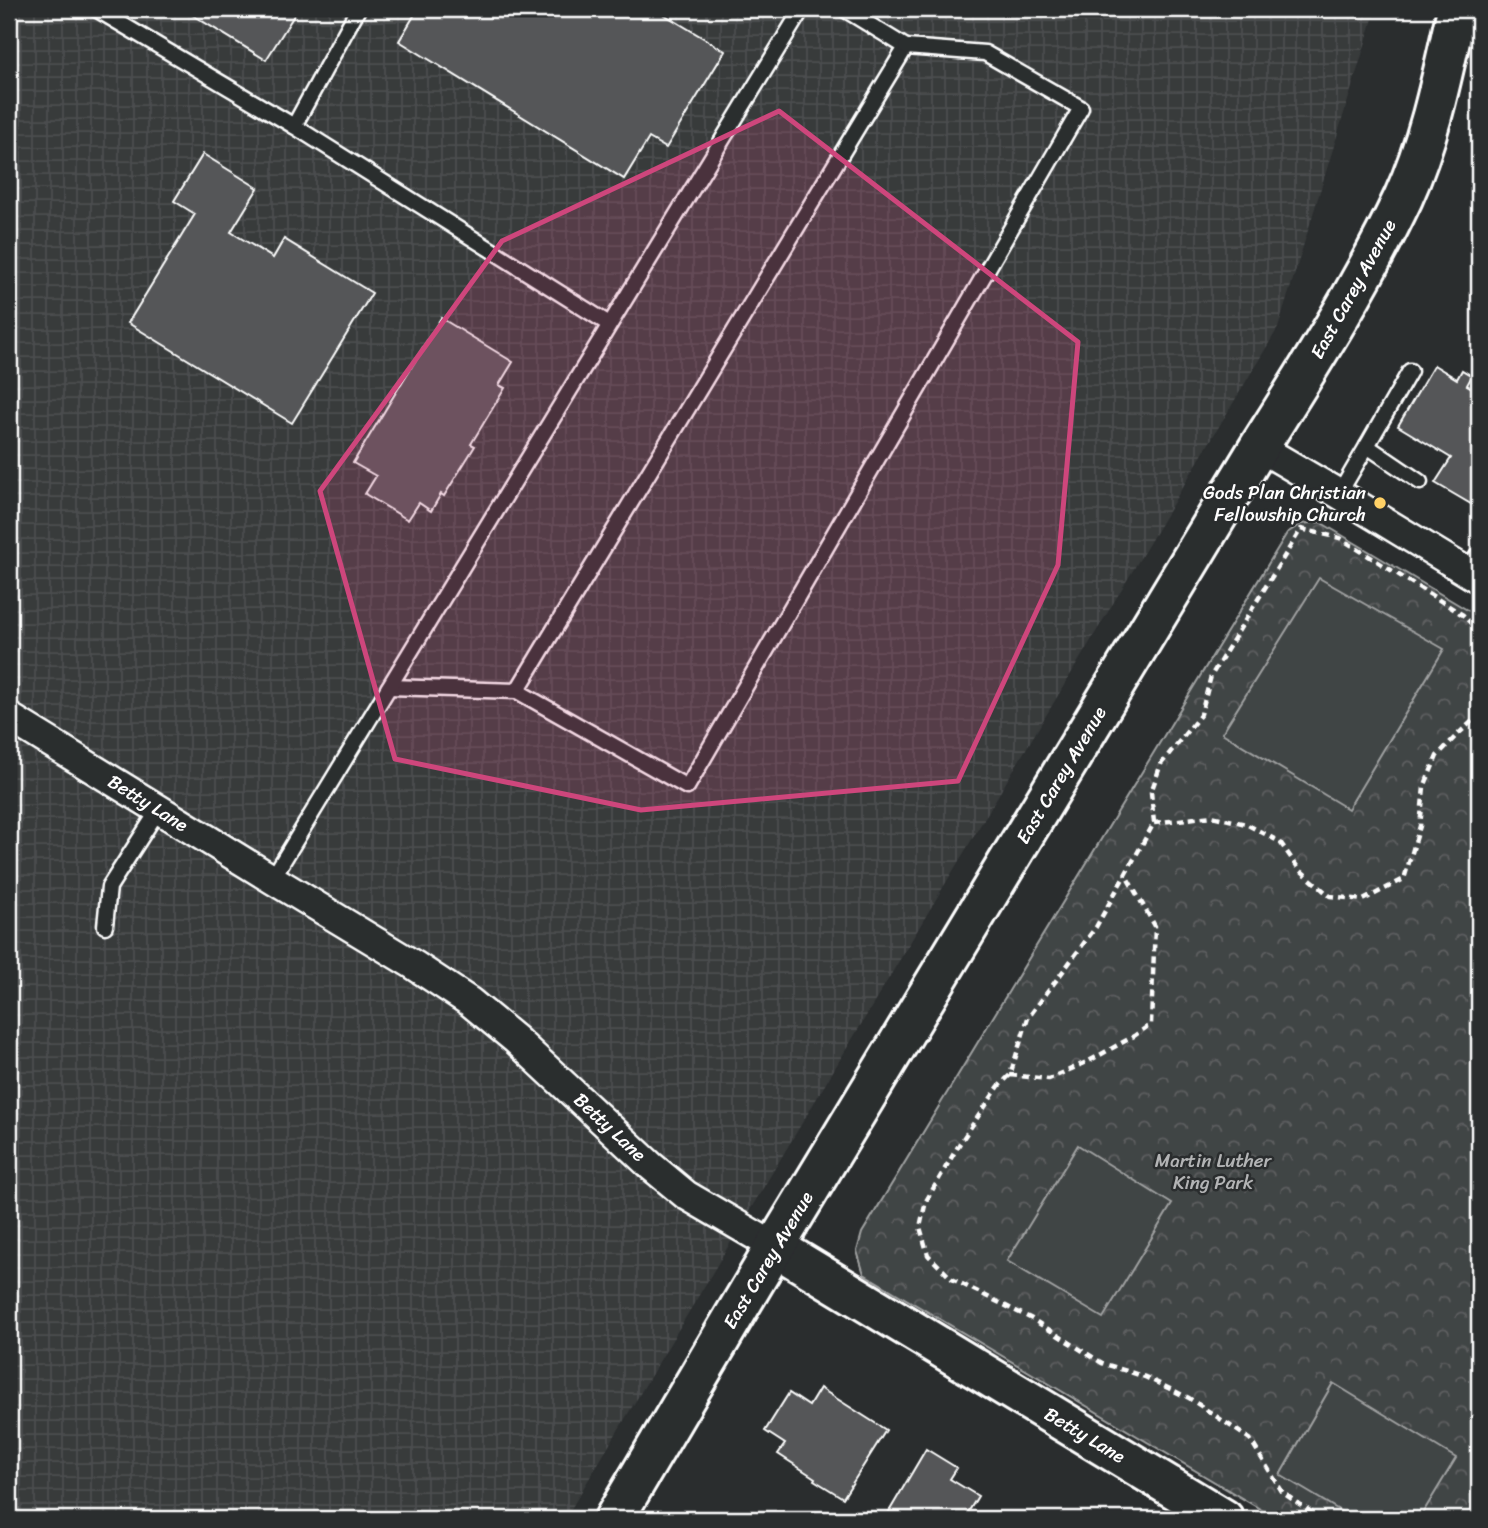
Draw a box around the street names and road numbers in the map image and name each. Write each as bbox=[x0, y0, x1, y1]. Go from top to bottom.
street label: East Carey Avenue bbox=[1301, 213, 1405, 365]
street label: East Carey Avenue bbox=[1007, 700, 1115, 850]
street label: Betty Lane bbox=[101, 765, 195, 841]
street label: Betty Lane bbox=[566, 1084, 654, 1170]
street label: East Carey Avenue bbox=[714, 1185, 822, 1335]
street label: Betty Lane bbox=[1038, 1398, 1132, 1472]

